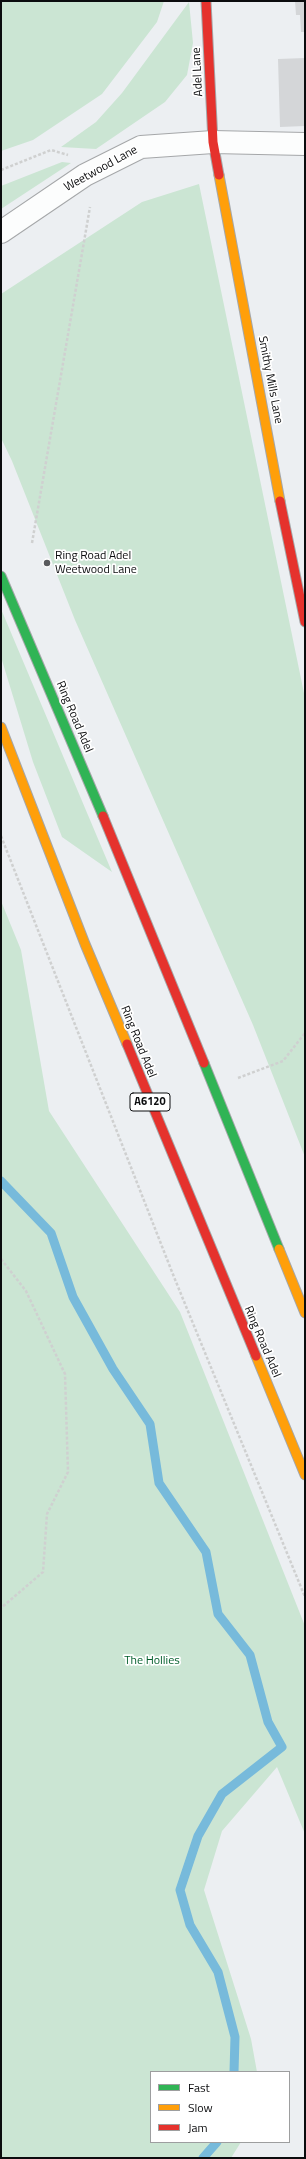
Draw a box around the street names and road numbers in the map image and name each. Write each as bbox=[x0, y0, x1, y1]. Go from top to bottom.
street label: Adel Lane bbox=[190, 47, 206, 97]
street label: Weetwood Lane bbox=[62, 143, 140, 195]
street label: Smithy Mills Lane bbox=[254, 335, 286, 425]
street label: Ring Road Adel bbox=[52, 679, 96, 755]
street label: Ring Road Adel bbox=[117, 1004, 159, 1080]
road number: A6120 bbox=[130, 1093, 170, 1111]
street label: Ring Road Adel bbox=[240, 1304, 284, 1380]

